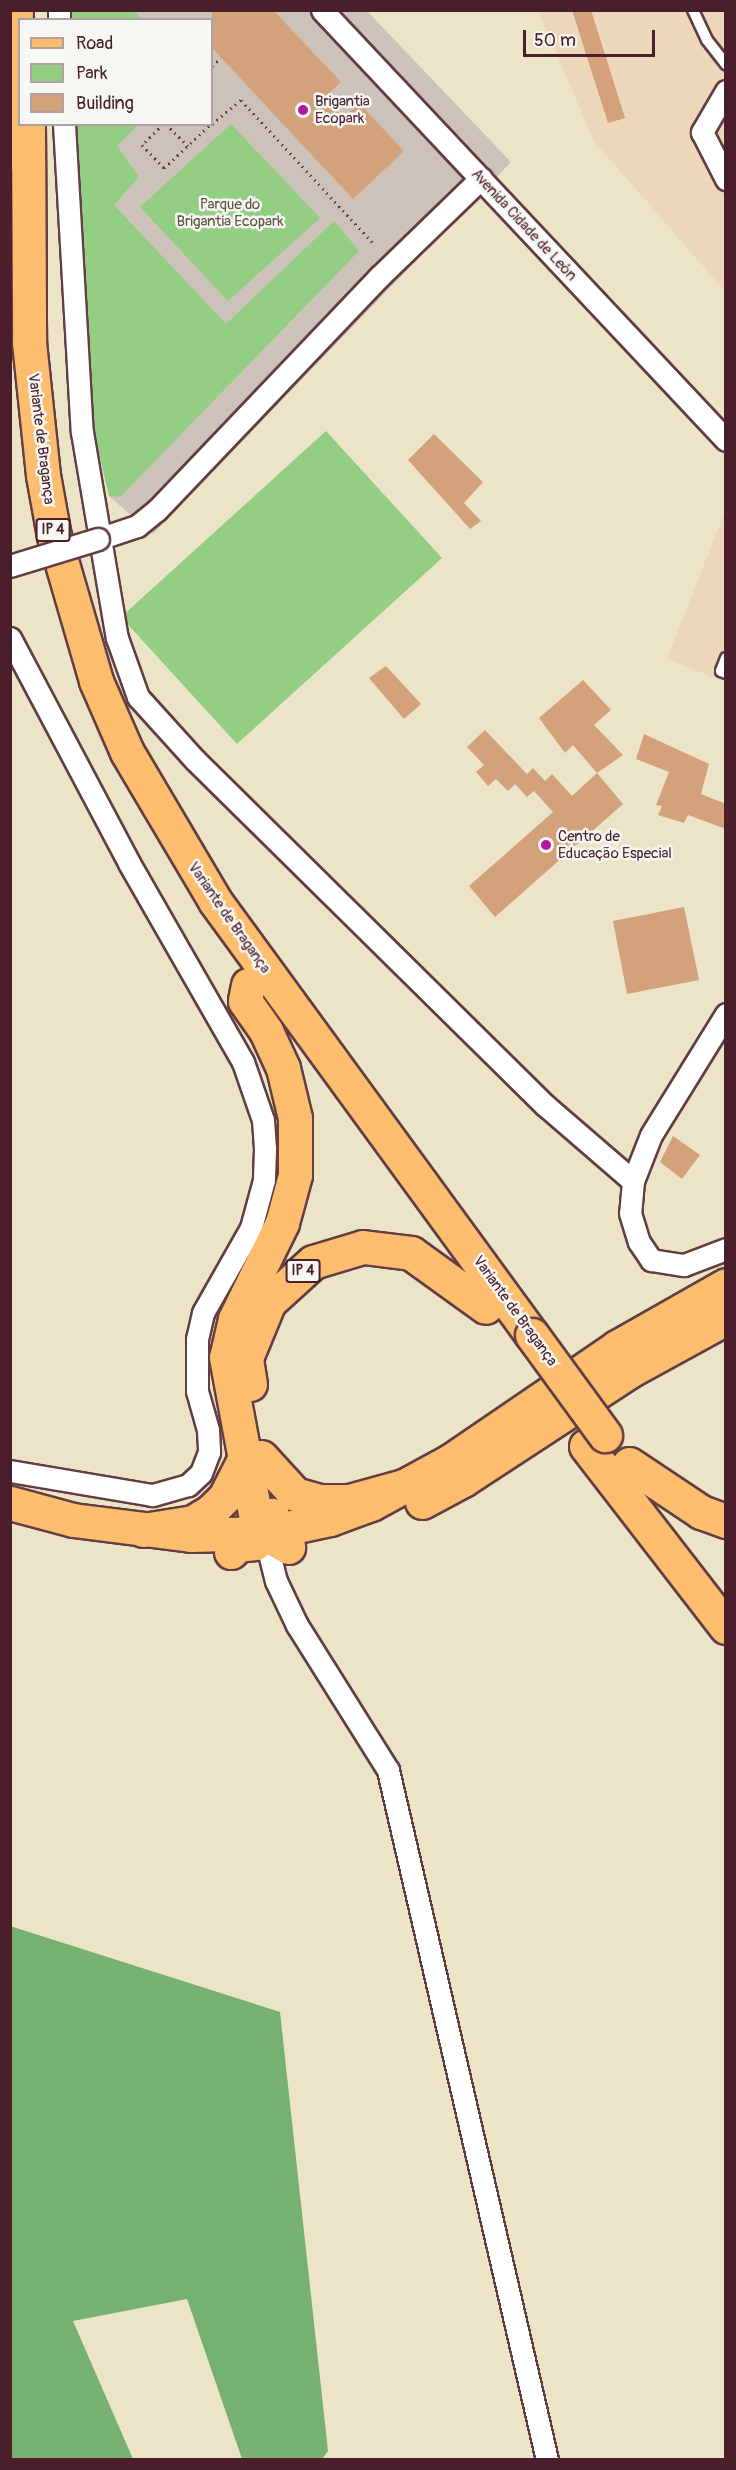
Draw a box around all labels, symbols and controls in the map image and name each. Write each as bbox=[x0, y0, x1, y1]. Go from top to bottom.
legend bbox=[18, 18, 213, 126]
scale bar bbox=[526, 18, 658, 56]
text: 50 m bbox=[534, 29, 576, 52]
text: Road bbox=[76, 32, 113, 55]
text: Park bbox=[76, 62, 108, 85]
text: Building bbox=[76, 92, 134, 115]
place label: Brigantia Ecopark bbox=[315, 92, 370, 127]
marker: Brigantia Ecopark bbox=[296, 103, 310, 117]
street label: Avenida Cidade de León bbox=[467, 165, 581, 285]
park label: Parque do Brigantia Ecopark bbox=[176, 195, 284, 230]
street label: Variante de Bragança bbox=[24, 372, 58, 506]
road number: IP 4 bbox=[35, 519, 71, 541]
place label: Centro de Educação Especial bbox=[558, 827, 672, 862]
marker: Centro de Educação Especial bbox=[539, 838, 553, 852]
street label: Variante de Bragança bbox=[184, 859, 274, 977]
street label: Variante de Bragança bbox=[469, 1252, 561, 1370]
road number: IP 4 bbox=[285, 1260, 321, 1282]

